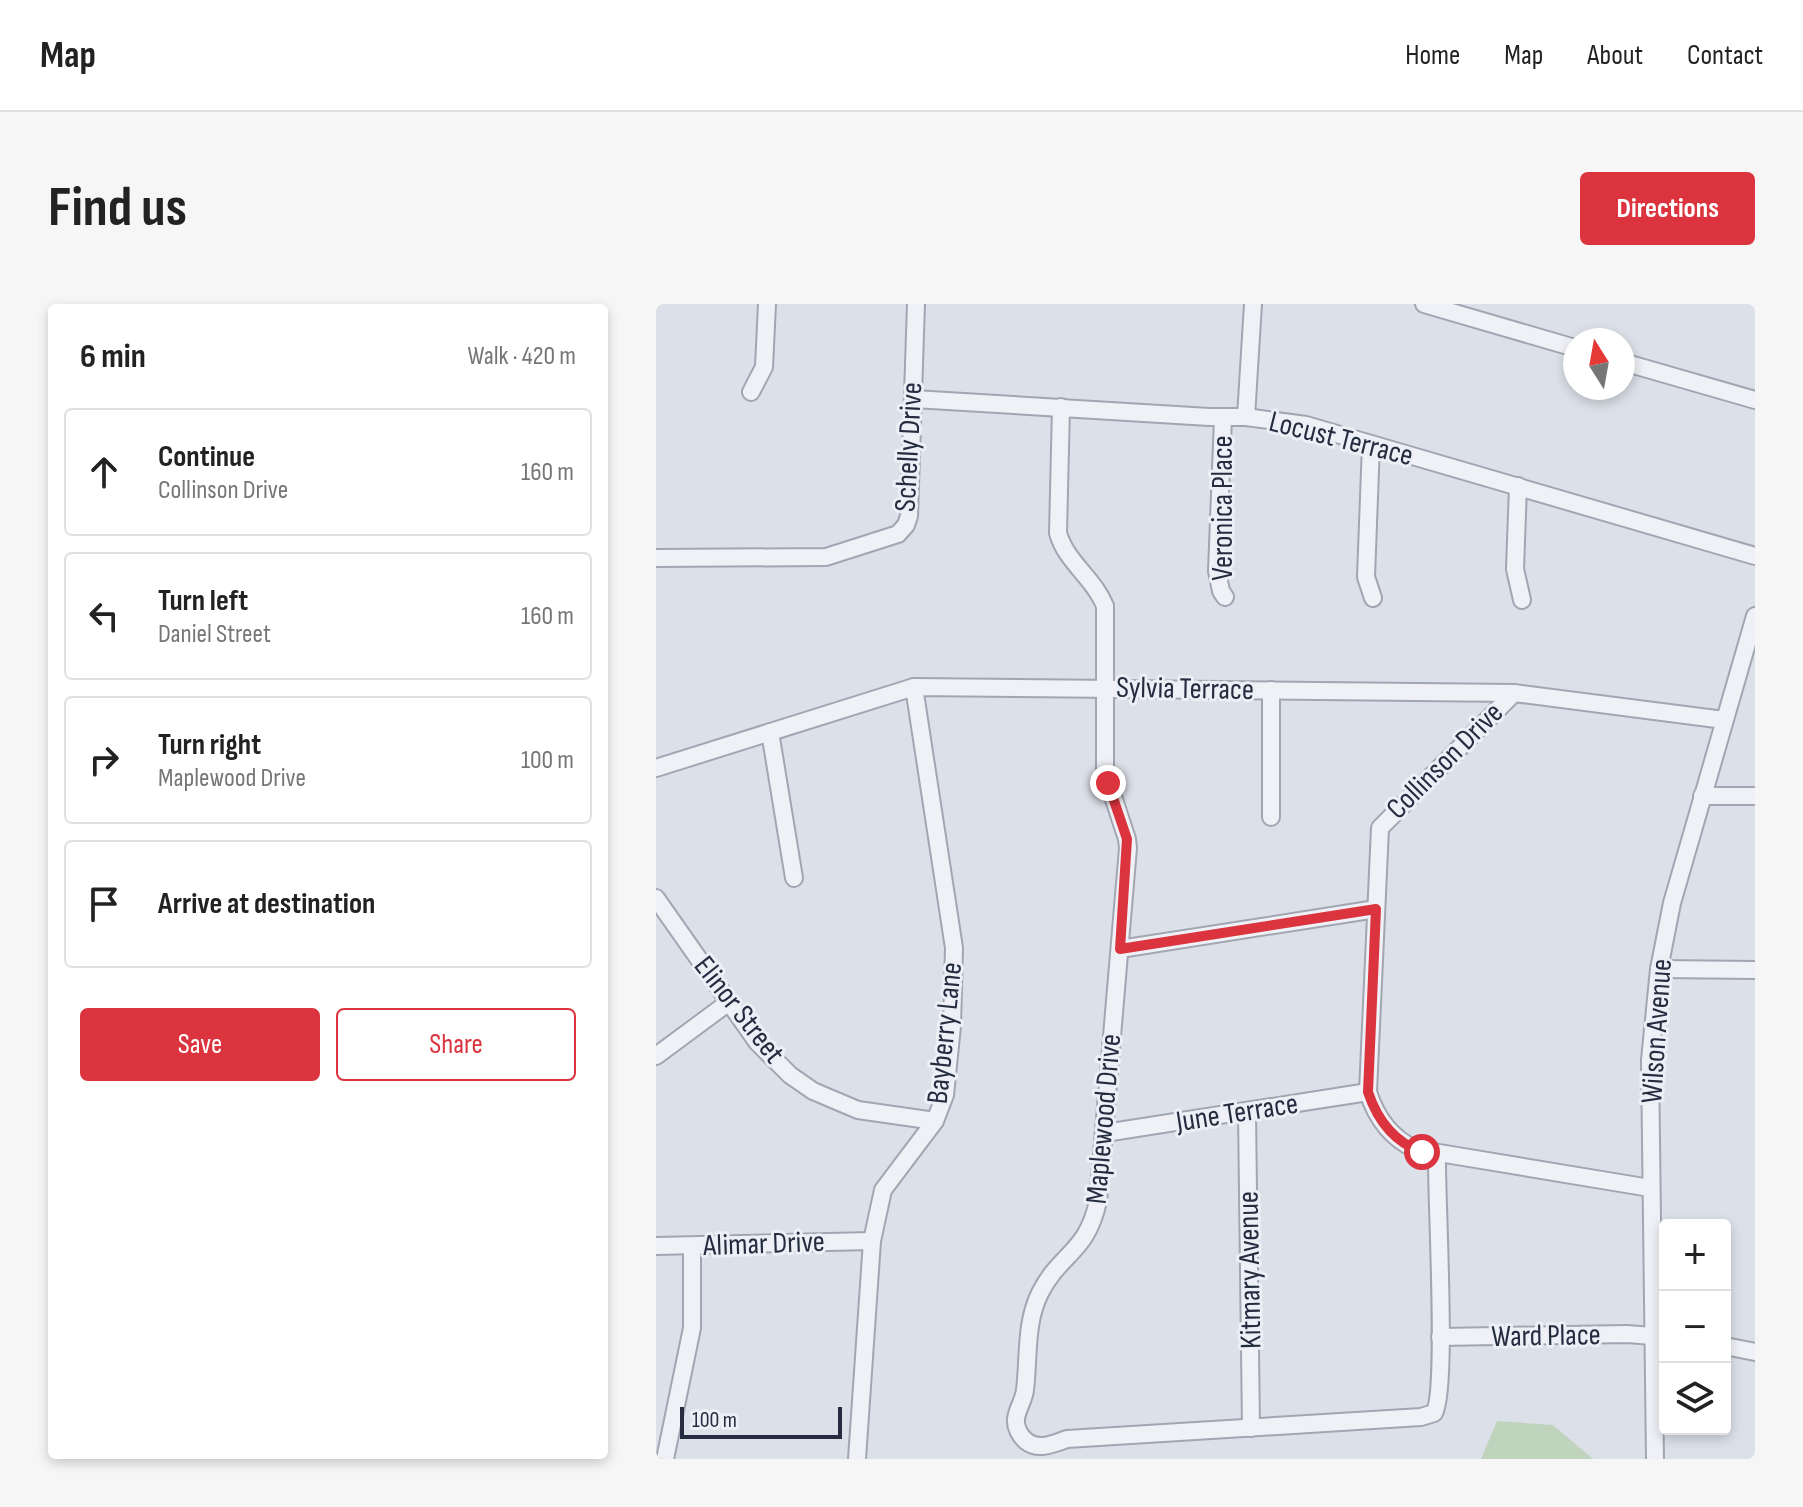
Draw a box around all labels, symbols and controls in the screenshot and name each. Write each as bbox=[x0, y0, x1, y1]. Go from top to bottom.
text: Map bbox=[40, 33, 96, 78]
text: Home bbox=[1405, 39, 1460, 72]
text: Map bbox=[1504, 39, 1543, 72]
text: About bbox=[1587, 39, 1643, 72]
text: Contact bbox=[1687, 39, 1763, 72]
button: Directions bbox=[1580, 172, 1755, 245]
text: Find us bbox=[48, 175, 187, 242]
north arrow bbox=[1563, 328, 1635, 400]
text: 6 min bbox=[80, 336, 146, 377]
text: Walk · 420 m bbox=[467, 341, 576, 372]
street label: Schelly Drive bbox=[888, 381, 930, 513]
street label: Locust Terrace bbox=[1265, 404, 1417, 474]
street label: Veronica Place bbox=[1205, 435, 1241, 581]
text: Continue bbox=[158, 439, 255, 475]
icon: ahead bbox=[82, 450, 126, 494]
text: 160 m bbox=[521, 457, 574, 488]
text: Collinson Drive bbox=[158, 475, 288, 506]
text: Turn left bbox=[158, 583, 248, 619]
icon: left bbox=[82, 594, 126, 638]
text: 160 m bbox=[521, 601, 574, 632]
text: Daniel Street bbox=[158, 619, 271, 650]
street label: Sylvia Terrace bbox=[1116, 670, 1254, 708]
street label: Collinson Drive bbox=[1379, 695, 1511, 827]
text: Turn right bbox=[158, 727, 261, 763]
icon: right bbox=[82, 738, 126, 782]
text: 100 m bbox=[521, 745, 574, 776]
text: Maplewood Drive bbox=[158, 763, 306, 794]
route end bbox=[1090, 765, 1126, 801]
icon: arrive bbox=[82, 882, 126, 926]
text: Arrive at destination bbox=[158, 886, 375, 922]
street label: Elinor Street bbox=[686, 949, 792, 1071]
street label: Wilson Avenue bbox=[1634, 957, 1680, 1105]
street label: Bayberry Lane bbox=[920, 960, 970, 1106]
button: Save bbox=[80, 1008, 320, 1081]
button: Share bbox=[336, 1008, 576, 1081]
street label: Maplewood Drive bbox=[1079, 1032, 1129, 1206]
street label: June Terrace bbox=[1173, 1086, 1300, 1141]
route start bbox=[1404, 1134, 1440, 1170]
street label: Kitmary Avenue bbox=[1231, 1191, 1269, 1349]
map controls bbox=[1659, 1219, 1731, 1435]
button: + bbox=[1659, 1219, 1731, 1291]
street label: Alimar Drive bbox=[702, 1224, 825, 1264]
button: − bbox=[1659, 1291, 1731, 1363]
street label: Ward Place bbox=[1491, 1317, 1601, 1355]
button: layers bbox=[1659, 1363, 1731, 1435]
scale bar bbox=[680, 1403, 842, 1439]
text: 100 m bbox=[692, 1407, 737, 1434]

